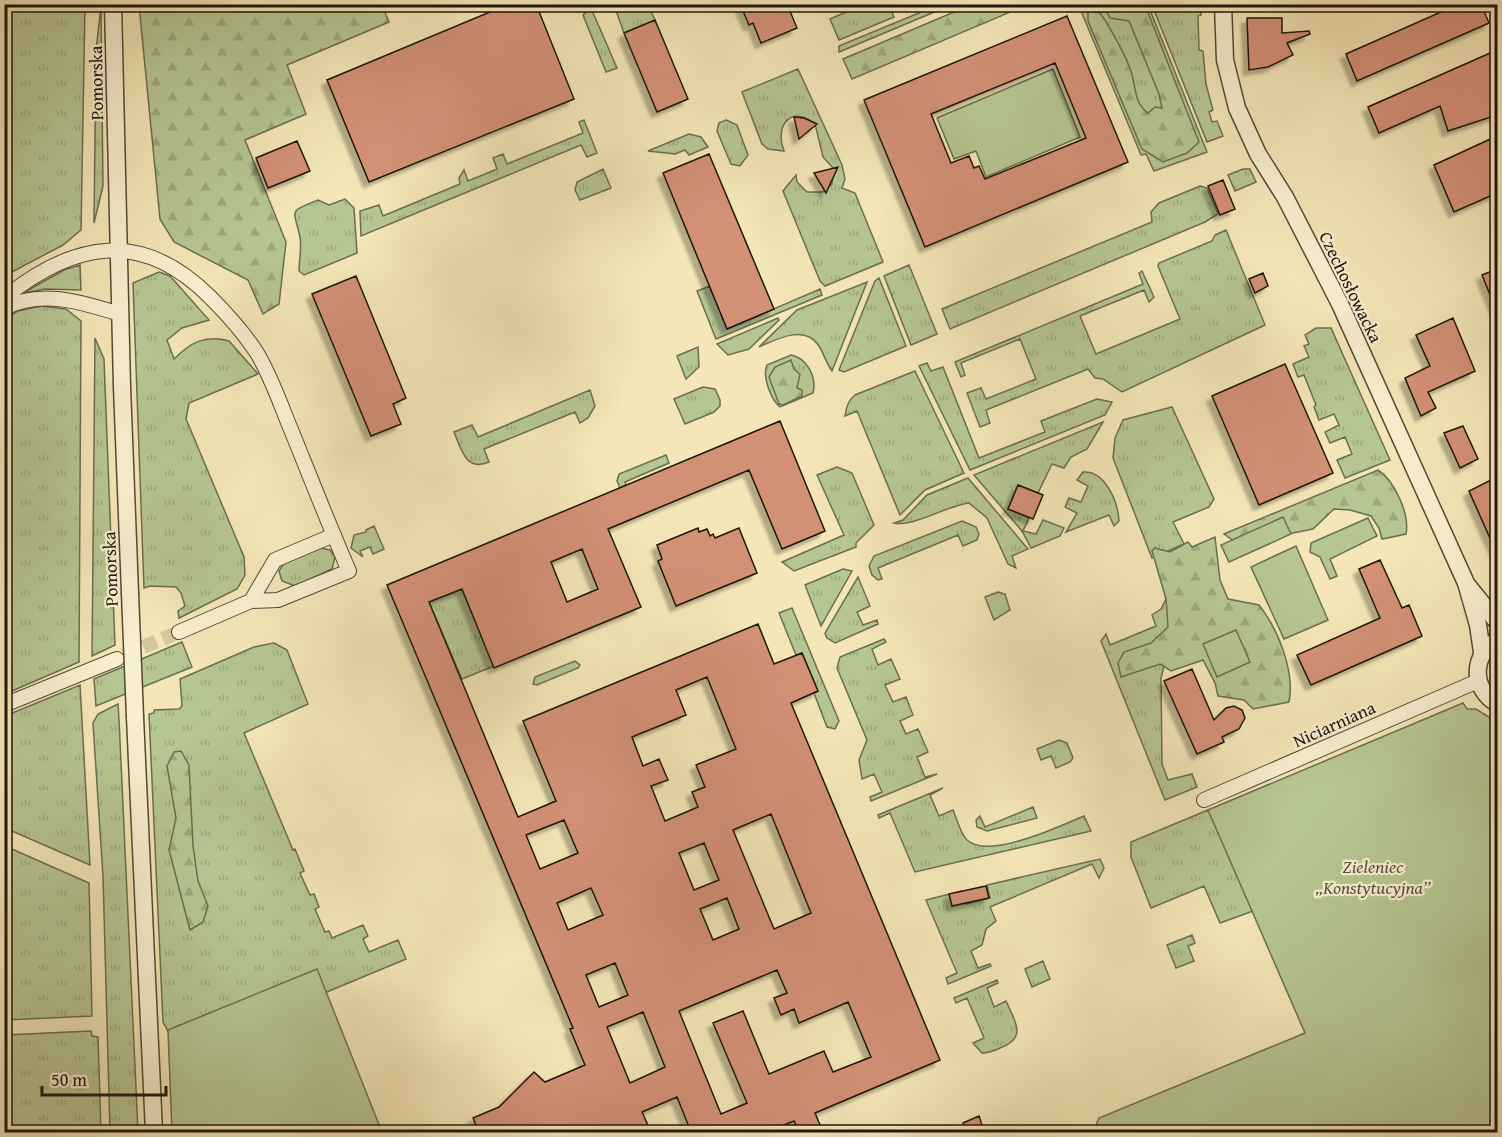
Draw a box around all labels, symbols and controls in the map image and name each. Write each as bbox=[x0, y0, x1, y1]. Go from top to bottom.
street label: Pomorska bbox=[82, 45, 110, 121]
street label: Czechosłowacka bbox=[1312, 227, 1390, 348]
street label: Pomorska bbox=[95, 531, 125, 607]
street label: Niciarniana bbox=[1288, 694, 1380, 754]
park label: Zieleniec „Konstytucyjna” bbox=[1315, 853, 1431, 901]
scale bar bbox=[42, 1059, 166, 1097]
text: 50 m bbox=[51, 1066, 87, 1093]

